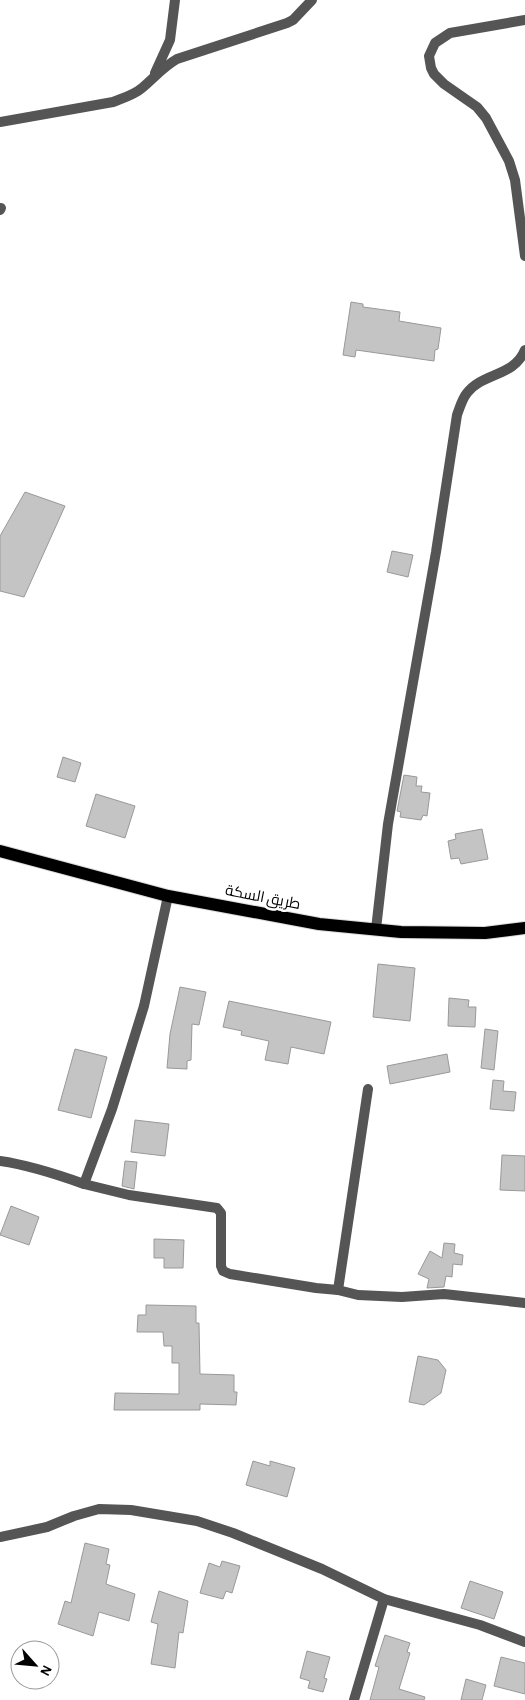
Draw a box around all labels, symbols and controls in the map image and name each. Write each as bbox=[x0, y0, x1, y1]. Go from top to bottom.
street label: طريق السكة bbox=[224, 883, 302, 914]
north arrow bbox=[10, 1640, 60, 1690]
text: N bbox=[37, 1663, 54, 1678]

